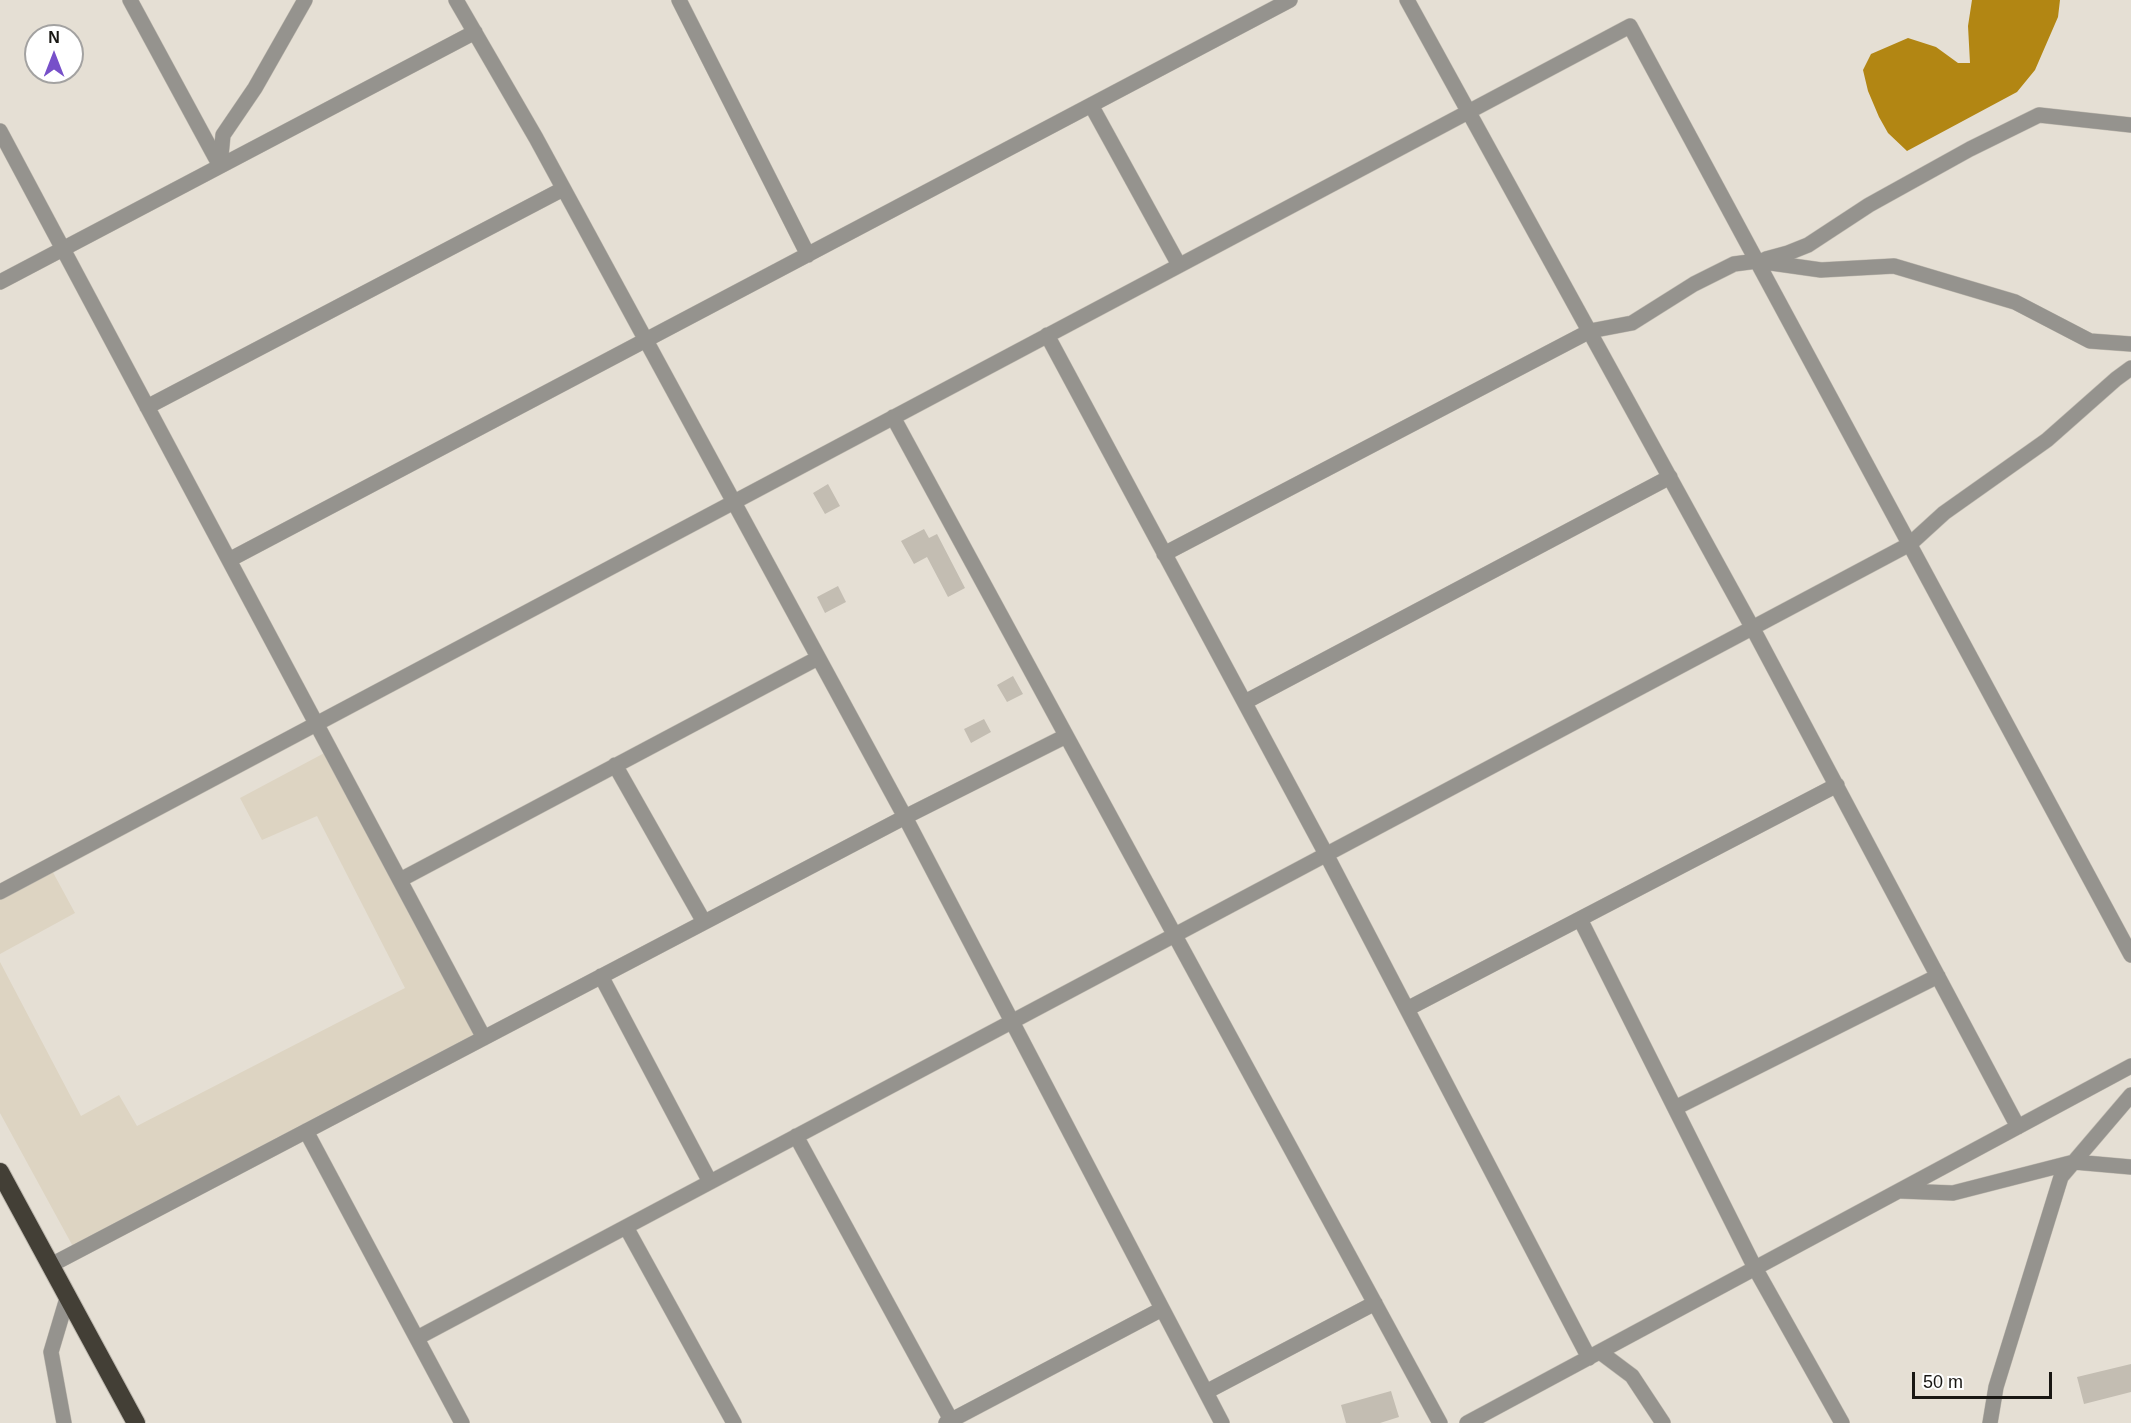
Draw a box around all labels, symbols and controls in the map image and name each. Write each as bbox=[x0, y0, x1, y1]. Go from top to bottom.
north arrow bbox=[24, 24, 84, 84]
text: N bbox=[48, 29, 60, 46]
scale bar bbox=[1915, 1360, 2054, 1398]
text: 50 m bbox=[1923, 1372, 1963, 1392]

